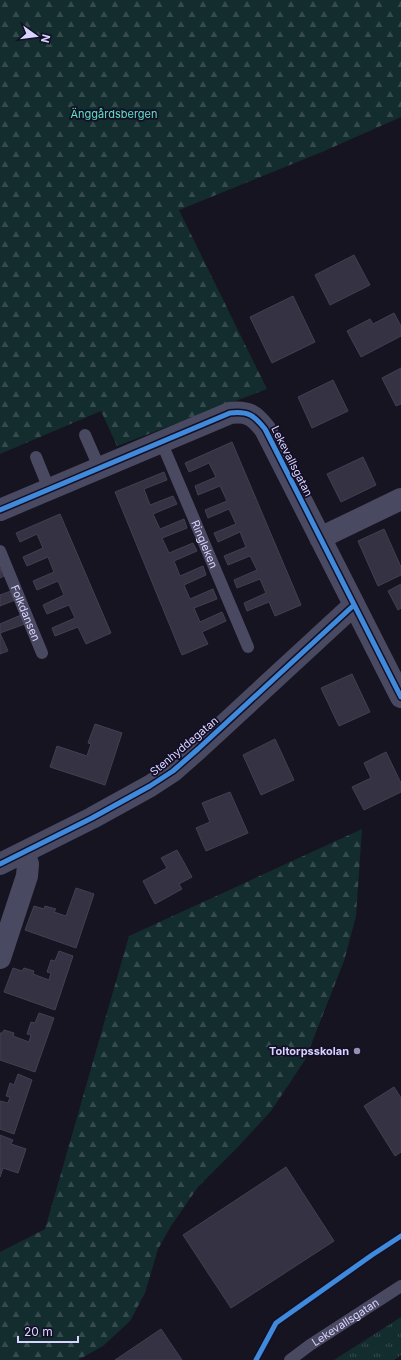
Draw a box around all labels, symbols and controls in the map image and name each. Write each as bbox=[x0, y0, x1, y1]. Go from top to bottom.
north arrow bbox=[16, 16, 56, 56]
text: N bbox=[38, 33, 54, 44]
park label: Änggårdsbergen bbox=[70, 107, 158, 121]
street label: Lekevallsgatan bbox=[268, 423, 316, 499]
street label: Ringleken bbox=[188, 518, 221, 570]
street label: Folkdansen bbox=[8, 583, 43, 643]
street label: Stenhyddegatan bbox=[147, 713, 221, 779]
place label: Toltorpsskolan bbox=[269, 1044, 349, 1058]
marker: Toltorpsskolan bbox=[352, 1046, 362, 1056]
street label: Lekevallsgatan bbox=[309, 1295, 382, 1349]
scale bar bbox=[18, 1318, 78, 1344]
text: 20 m bbox=[24, 1324, 53, 1339]

